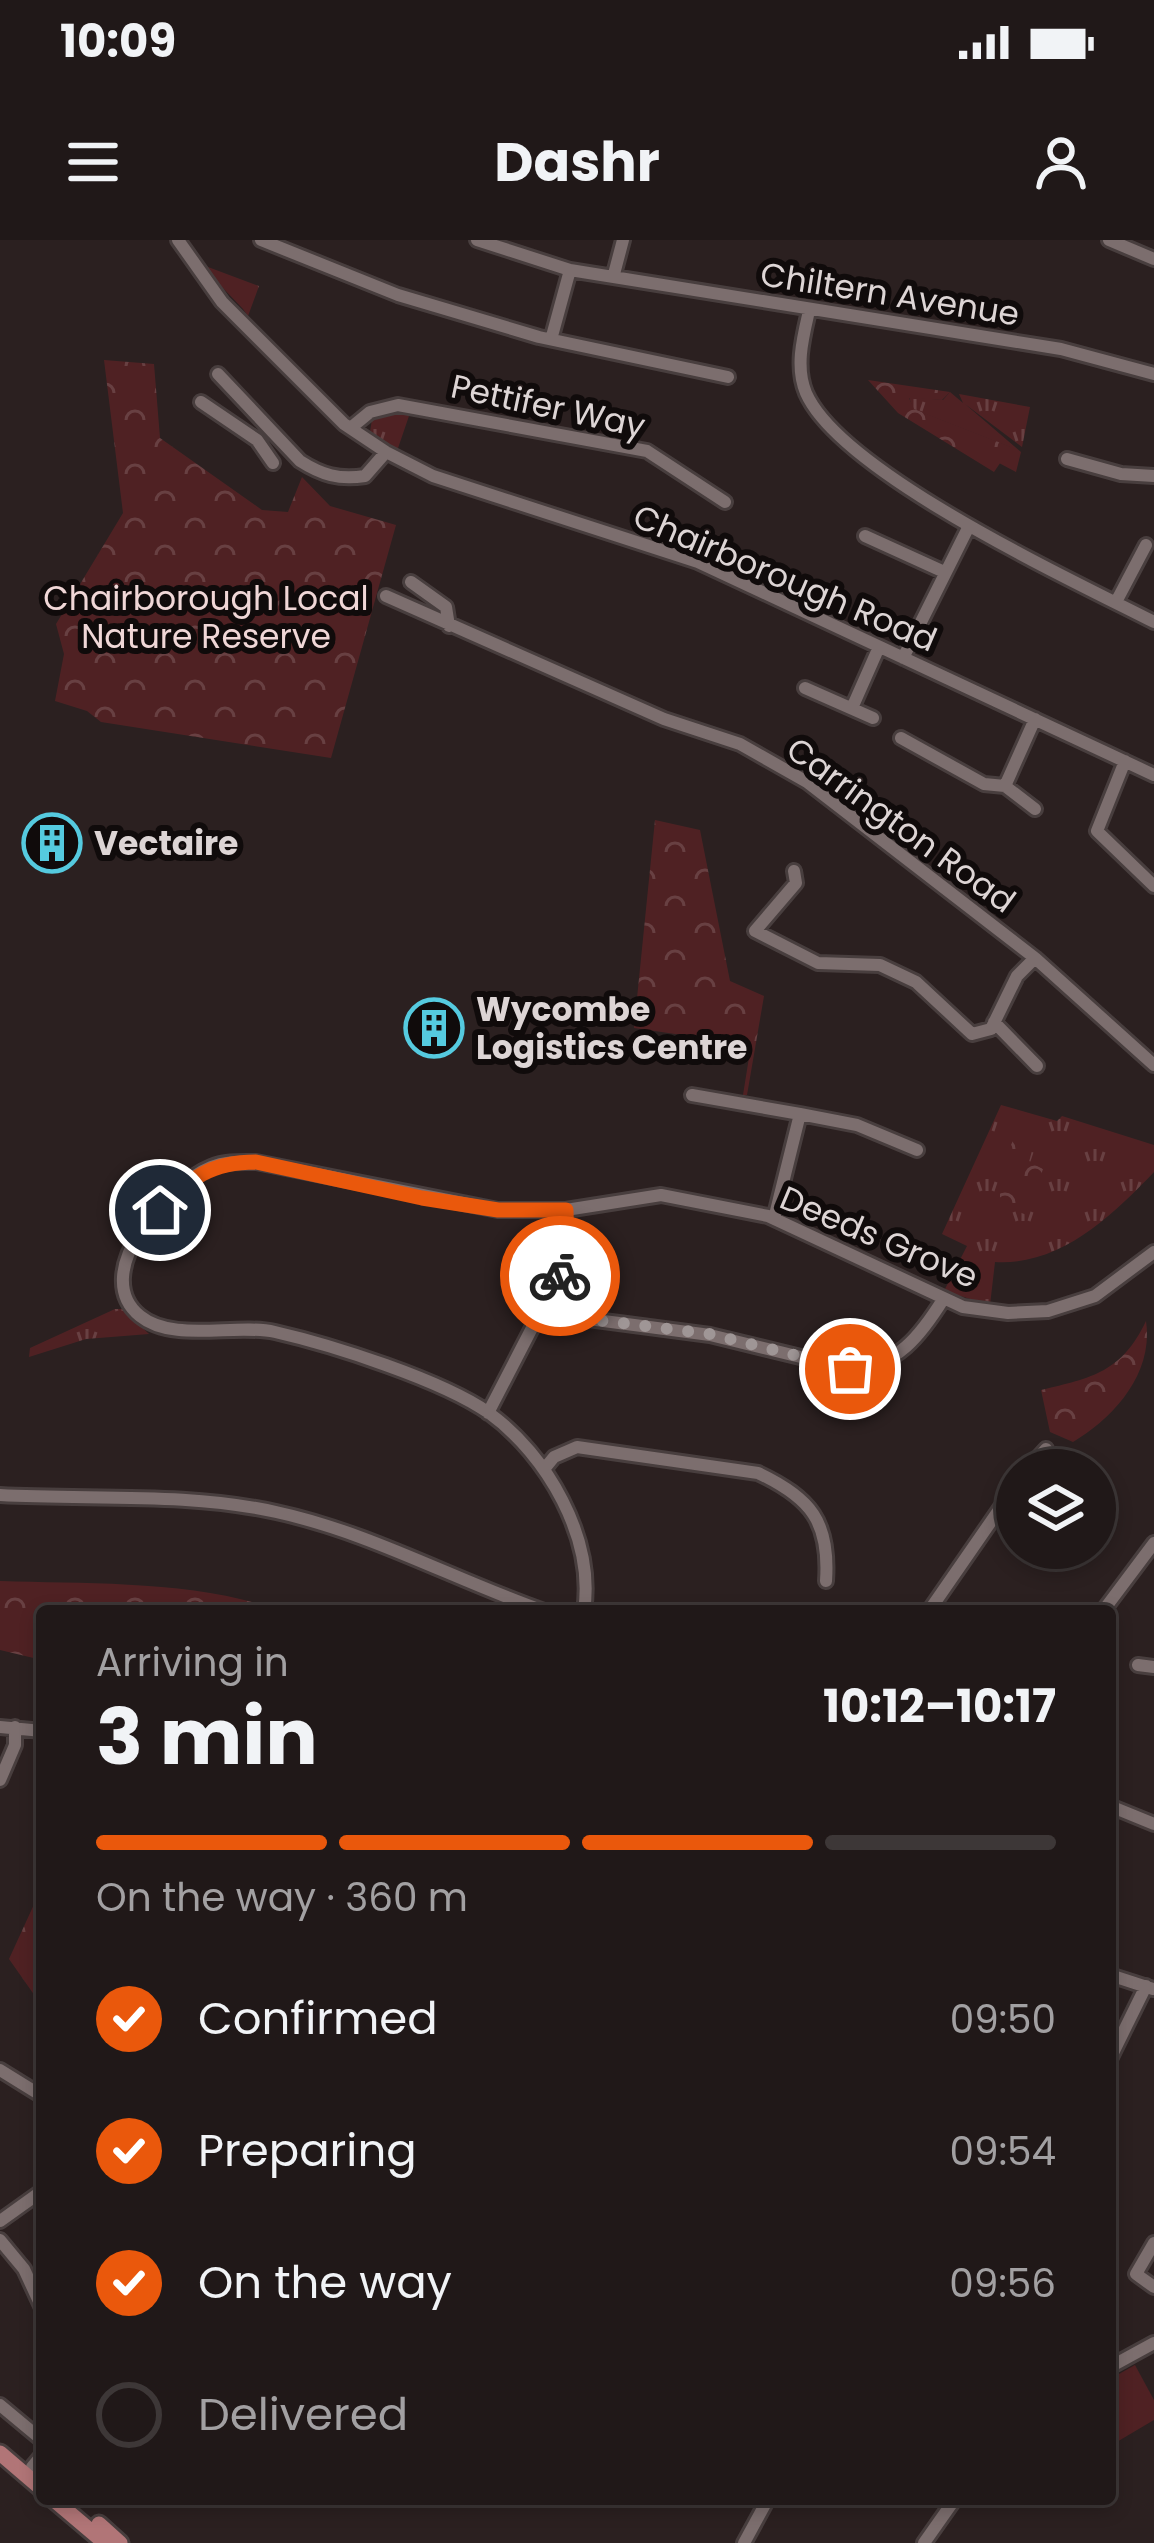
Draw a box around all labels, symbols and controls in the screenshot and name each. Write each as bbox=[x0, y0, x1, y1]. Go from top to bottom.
text: 10:09 bbox=[60, 10, 176, 73]
text: Dashr bbox=[494, 124, 660, 200]
icon: menu bbox=[60, 129, 126, 195]
icon: person bbox=[1028, 129, 1094, 195]
street label: Chiltern Avenue bbox=[757, 250, 1023, 338]
street label: Pettifer Way bbox=[447, 363, 650, 450]
street label: Chairborough Road bbox=[626, 493, 944, 663]
park label: Chairborough Local Nature Reserve bbox=[43, 575, 369, 660]
street label: Carrington Road bbox=[777, 726, 1025, 924]
building icon: Vectaire bbox=[21, 812, 83, 874]
place label: Vectaire bbox=[94, 820, 238, 867]
place label: Wycombe Logistics Centre bbox=[476, 986, 747, 1071]
building icon: Wycombe Logistics Centre bbox=[403, 997, 465, 1059]
pin bbox=[109, 1159, 211, 1261]
street label: Deeds Grove bbox=[773, 1174, 985, 1300]
icon: home bbox=[127, 1177, 193, 1243]
courier bbox=[500, 1216, 620, 1336]
icon: bike bbox=[527, 1243, 593, 1309]
pin bbox=[799, 1318, 901, 1420]
icon: bag bbox=[817, 1336, 883, 1402]
map controls bbox=[996, 1449, 1116, 1569]
button: layers bbox=[996, 1449, 1116, 1569]
text: Arriving in bbox=[96, 1635, 289, 1690]
text: 10:12–10:17 bbox=[823, 1675, 1056, 1738]
text: 3 min bbox=[96, 1682, 318, 1791]
text: On the way · 360 m bbox=[96, 1870, 468, 1925]
icon: check bbox=[96, 1986, 162, 2052]
text: Confirmed bbox=[198, 1987, 438, 2050]
text: 09:50 bbox=[950, 1992, 1056, 2047]
icon: check bbox=[96, 2118, 162, 2184]
text: Preparing bbox=[198, 2119, 417, 2182]
text: 09:54 bbox=[950, 2124, 1056, 2179]
icon: check bbox=[96, 2250, 162, 2316]
text: On the way bbox=[198, 2251, 452, 2314]
text: 09:56 bbox=[949, 2256, 1056, 2311]
text: Delivered bbox=[198, 2383, 408, 2446]

